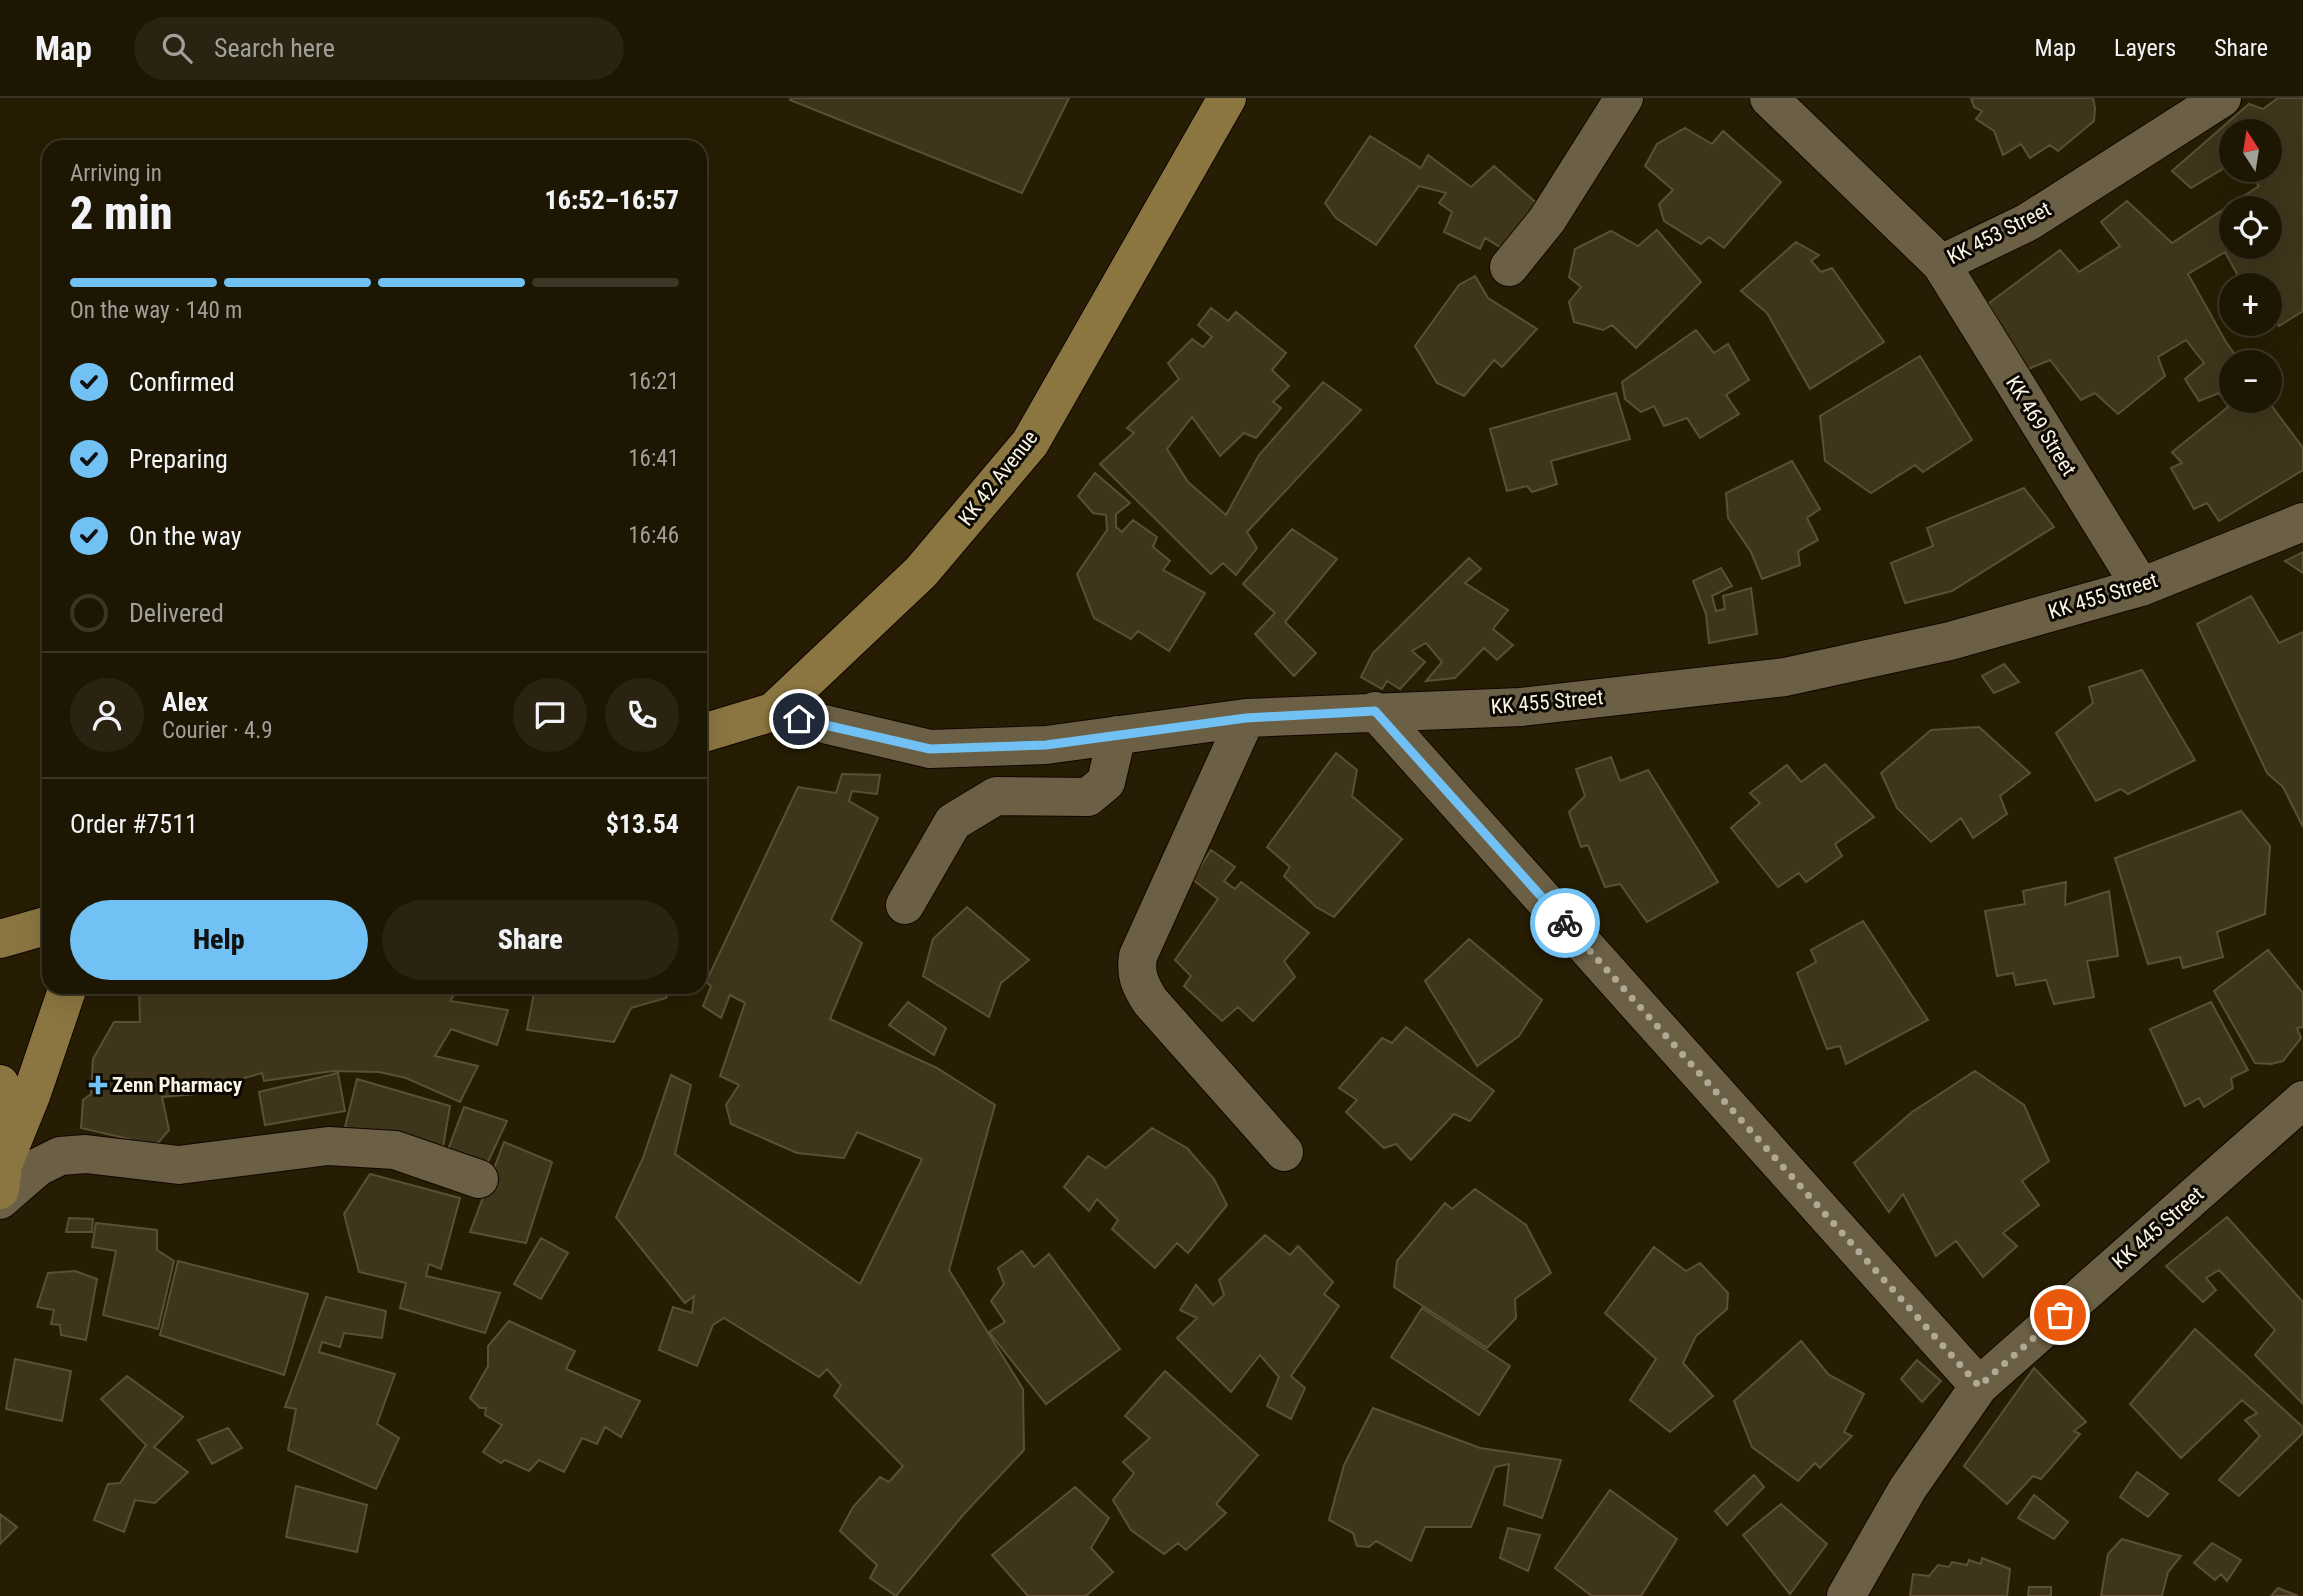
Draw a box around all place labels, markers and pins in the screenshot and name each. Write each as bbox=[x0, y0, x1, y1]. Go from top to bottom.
pin bbox=[769, 689, 829, 749]
place label: Zenn Pharmacy bbox=[112, 1073, 243, 1097]
marker: Zenn Pharmacy bbox=[90, 1077, 106, 1093]
pin bbox=[2030, 1285, 2090, 1345]

